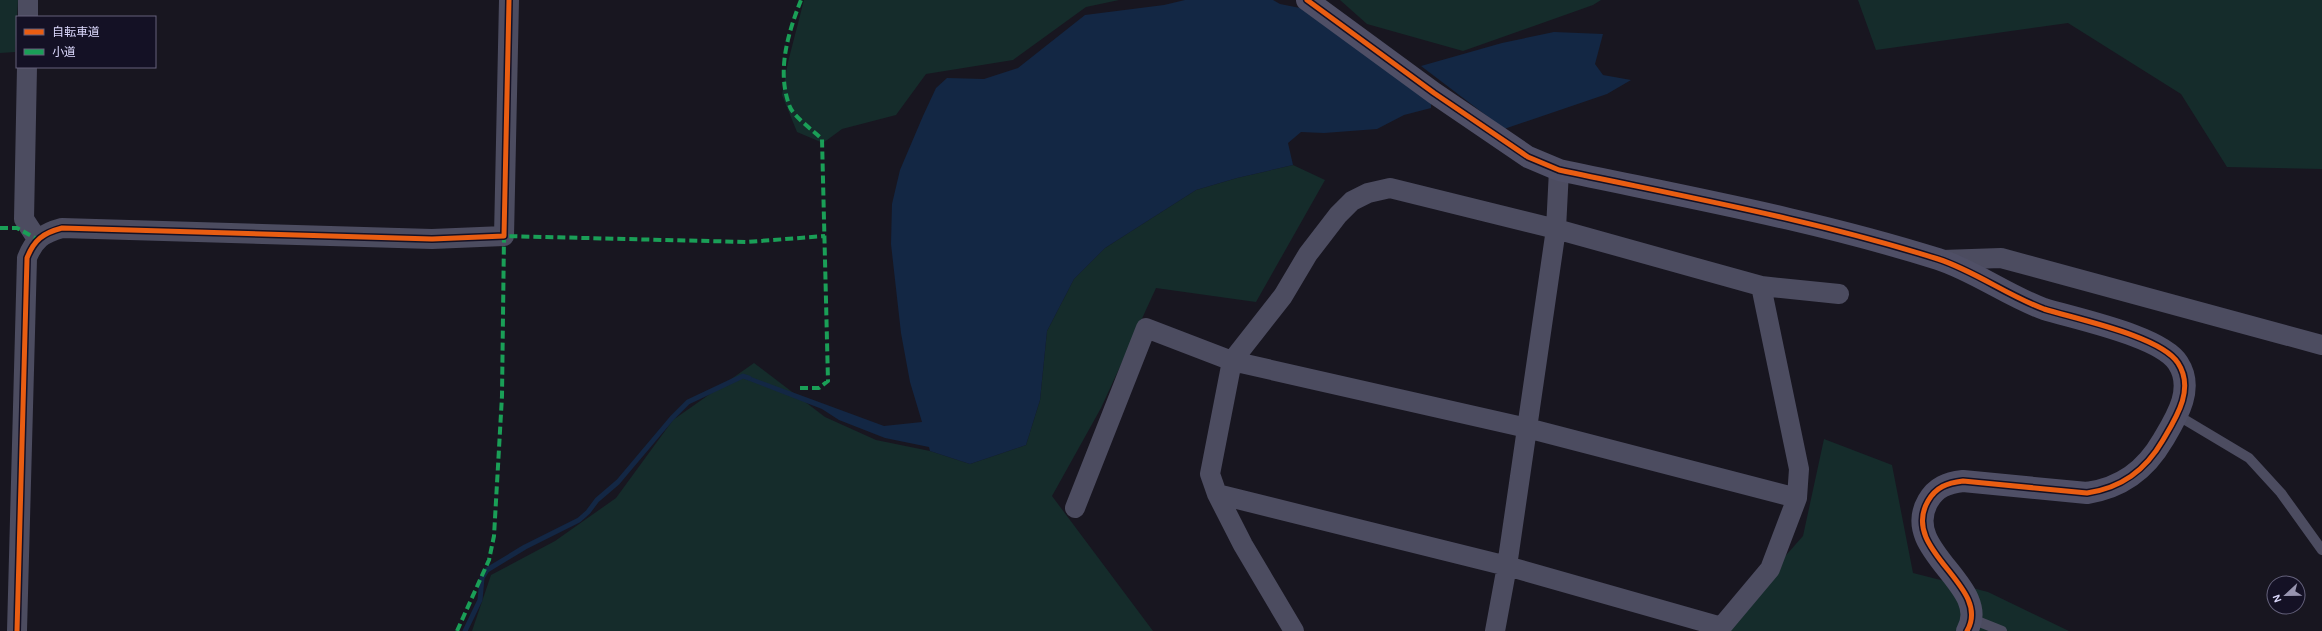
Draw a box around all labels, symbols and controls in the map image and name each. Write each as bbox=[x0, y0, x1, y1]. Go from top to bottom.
legend bbox=[16, 16, 156, 68]
text: 自転車道 bbox=[52, 25, 100, 38]
text: 小道 bbox=[52, 45, 76, 58]
north arrow bbox=[2266, 575, 2306, 615]
text: N bbox=[2271, 593, 2284, 604]

